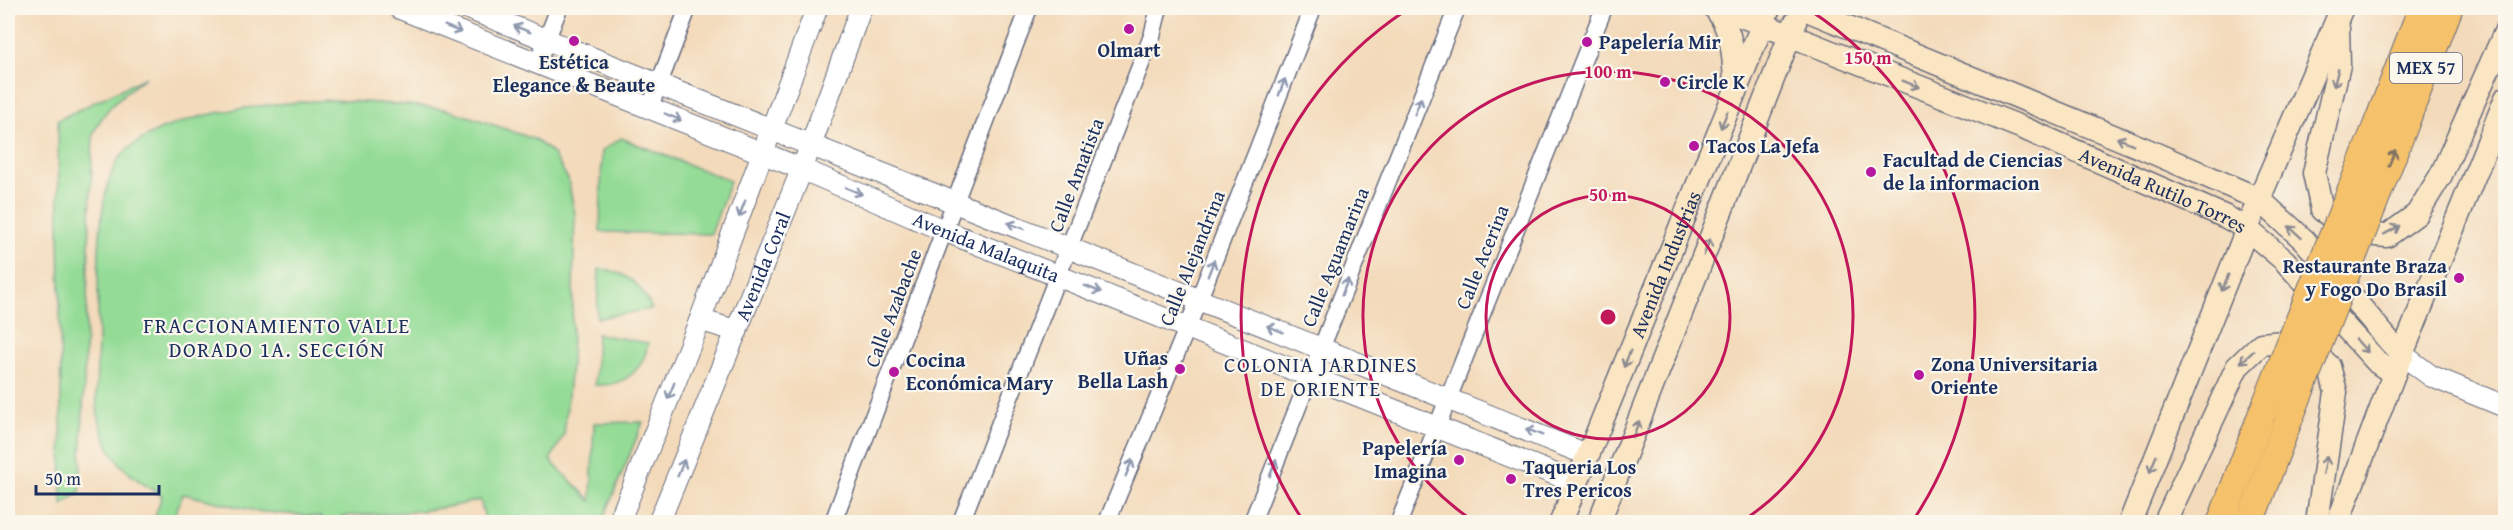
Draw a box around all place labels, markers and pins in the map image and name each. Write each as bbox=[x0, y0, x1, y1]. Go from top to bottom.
marker: Olmart bbox=[1122, 22, 1136, 36]
place label: Papelería Mir bbox=[1599, 27, 1721, 56]
marker: Estética Elegance & Beaute bbox=[567, 34, 581, 48]
place label: Olmart bbox=[1098, 35, 1161, 64]
marker: Papelería Mir bbox=[1580, 35, 1594, 49]
place label: Estética Elegance & Beaute bbox=[493, 47, 655, 99]
place label: Circle K bbox=[1677, 67, 1746, 96]
marker: Circle K bbox=[1658, 75, 1672, 89]
place label: Tacos La Jefa bbox=[1706, 131, 1820, 160]
marker: Tacos La Jefa bbox=[1687, 139, 1701, 153]
place label: Facultad de Ciencias de la informacion bbox=[1883, 145, 2063, 197]
marker: Facultad de Ciencias de la informacion bbox=[1864, 165, 1878, 179]
place label: Restaurante Braza y Fogo Do Brasil bbox=[2283, 251, 2448, 303]
marker: Restaurante Braza y Fogo Do Brasil bbox=[2452, 271, 2466, 285]
centre of rings bbox=[1598, 307, 1618, 327]
place label: Uñas Bella Lash bbox=[1078, 343, 1168, 395]
place label: Cocina Económica Mary bbox=[906, 345, 1054, 397]
place label: Zona Universitaria Oriente bbox=[1931, 349, 2098, 401]
marker: Uñas Bella Lash bbox=[1173, 362, 1187, 376]
marker: Cocina Económica Mary bbox=[887, 365, 901, 379]
marker: Zona Universitaria Oriente bbox=[1912, 368, 1926, 382]
place label: Papelería Imagina bbox=[1362, 433, 1448, 485]
place label: Taqueria Los Tres Pericos bbox=[1523, 452, 1636, 504]
marker: Papelería Imagina bbox=[1452, 453, 1466, 467]
marker: Taqueria Los Tres Pericos bbox=[1504, 472, 1518, 486]

